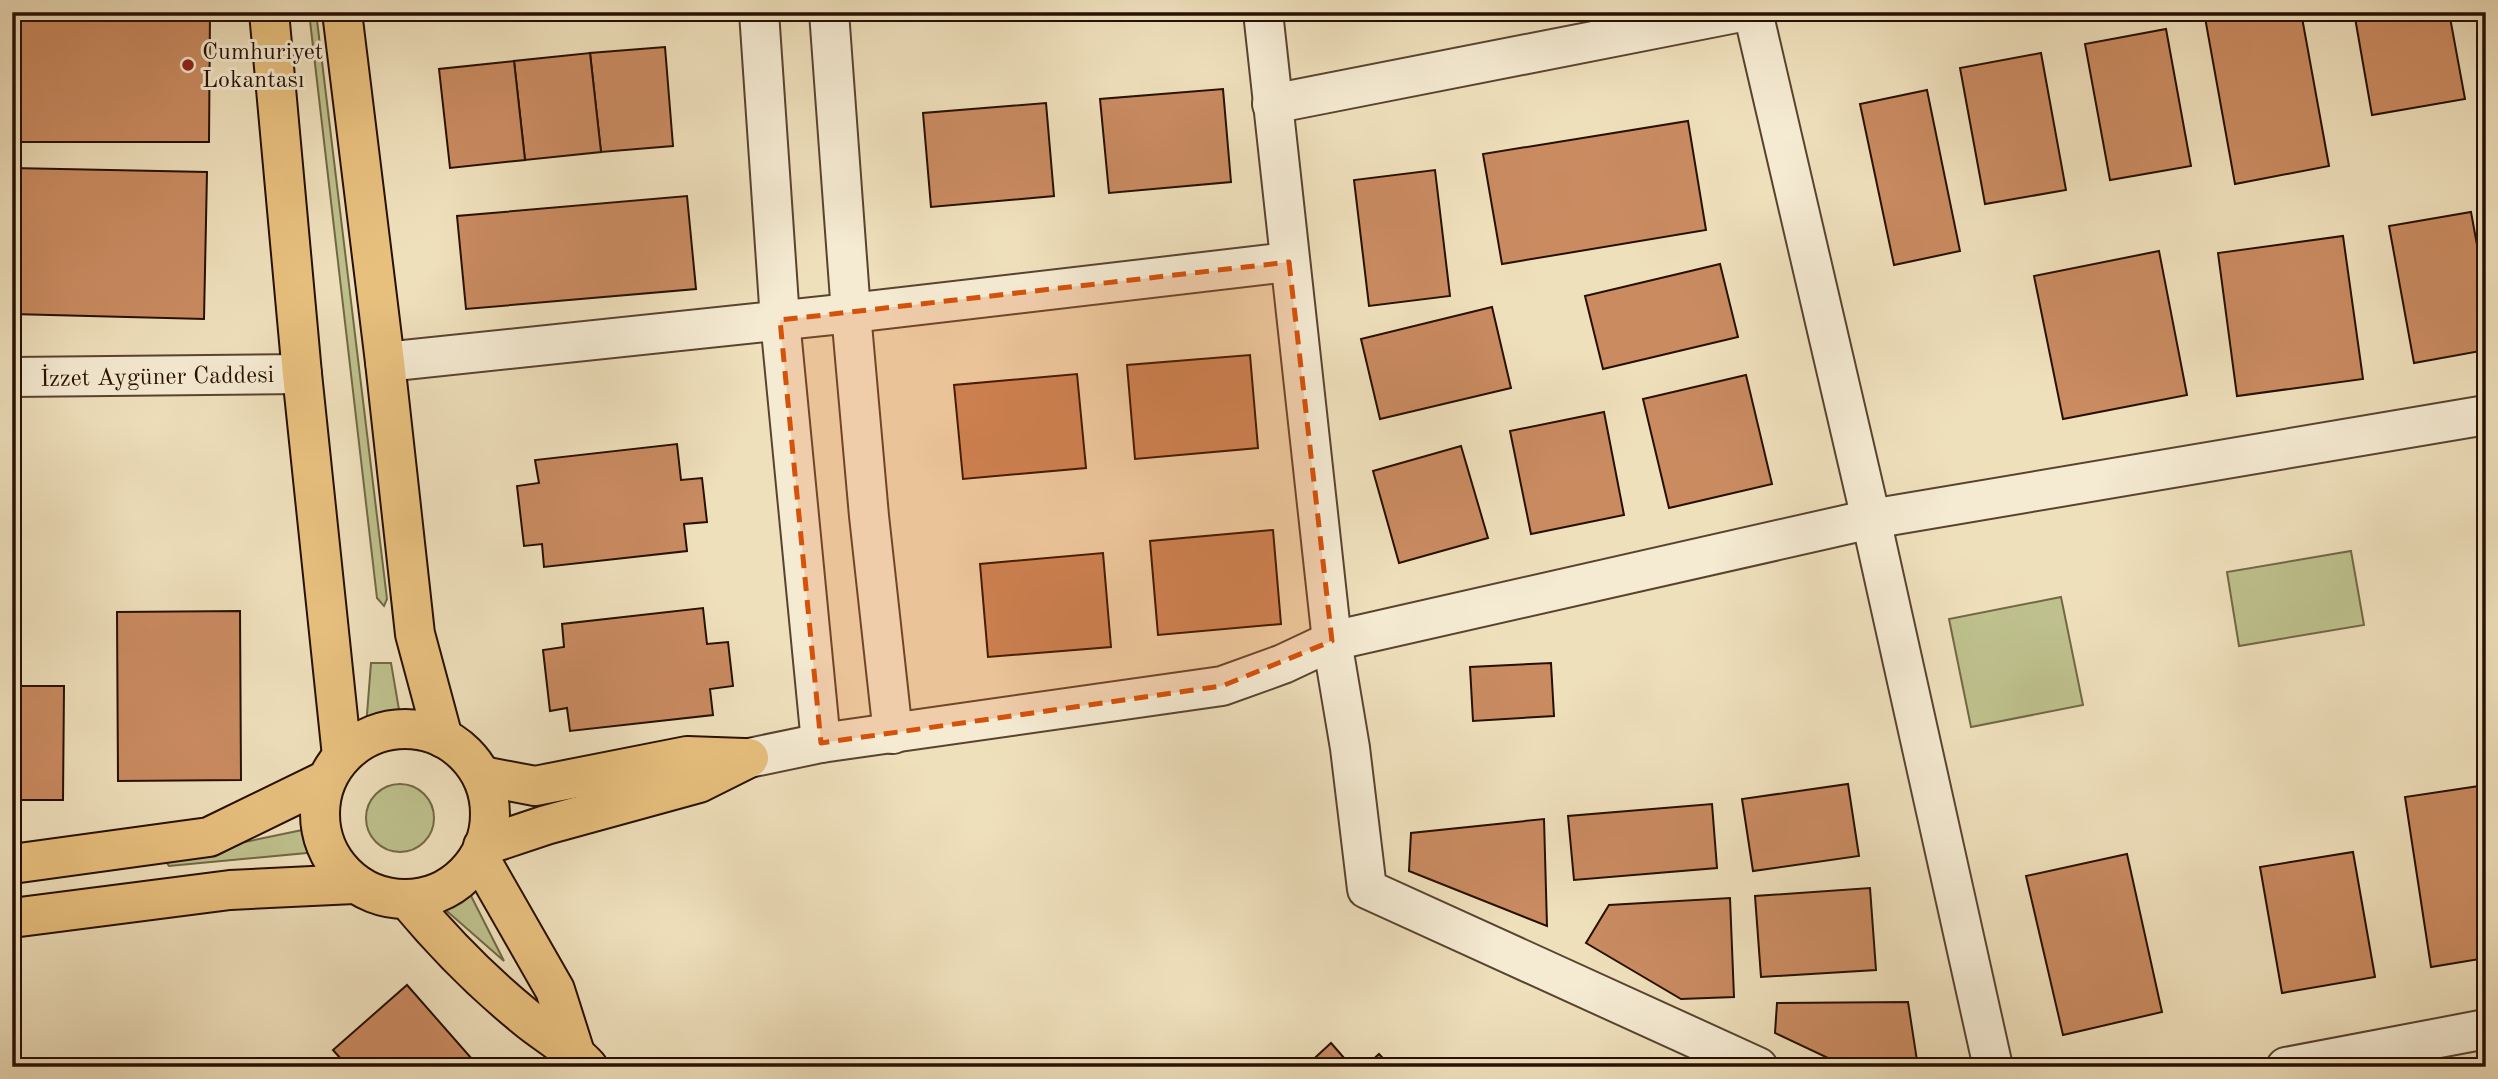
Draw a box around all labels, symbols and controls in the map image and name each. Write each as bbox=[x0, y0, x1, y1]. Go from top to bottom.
place label: Cumhuriyet Lokantası bbox=[202, 41, 323, 93]
marker: Cumhuriyet Lokantası bbox=[180, 57, 196, 73]
street label: İzzet Aygüner Caddesi bbox=[40, 361, 274, 392]

